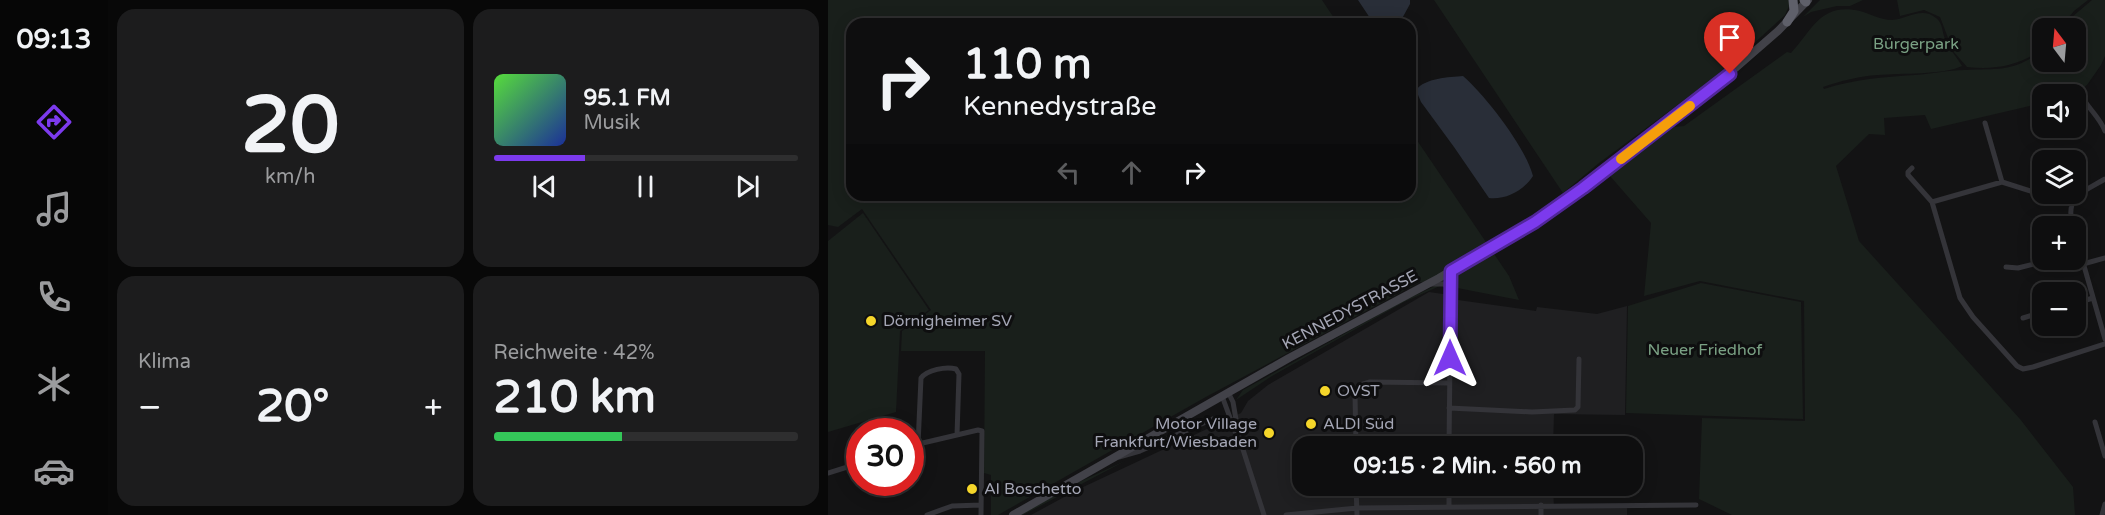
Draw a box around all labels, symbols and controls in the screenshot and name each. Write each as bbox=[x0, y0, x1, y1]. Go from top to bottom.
pin bbox=[1704, 12, 1755, 74]
north arrow bbox=[2032, 18, 2086, 72]
map controls bbox=[2032, 18, 2086, 336]
icon: arrive bbox=[1713, 21, 1746, 54]
text: 09:13 bbox=[17, 23, 91, 56]
park label: Bürgerpark bbox=[1873, 34, 1959, 54]
text: 110 m bbox=[963, 39, 1092, 90]
icon: right bbox=[864, 42, 942, 120]
text: 20 bbox=[241, 79, 339, 173]
button: sound bbox=[2032, 84, 2086, 138]
text: 95.1 FM bbox=[584, 85, 671, 111]
text: Kennedystraße bbox=[963, 90, 1156, 123]
icon: directions bbox=[33, 101, 75, 143]
text: Musik bbox=[584, 111, 640, 135]
button: layers bbox=[2032, 150, 2086, 204]
icon: left bbox=[1052, 156, 1085, 189]
icon: ahead bbox=[1115, 156, 1148, 189]
icon: right bbox=[1178, 156, 1211, 189]
text: km/h bbox=[265, 165, 315, 189]
icon: previous bbox=[528, 170, 561, 203]
icon: pause bbox=[629, 170, 662, 203]
icon: next bbox=[731, 170, 764, 203]
icon: music bbox=[33, 188, 75, 230]
button: + bbox=[2032, 216, 2086, 270]
street label: KENNEDYSTRASSE bbox=[1279, 266, 1421, 354]
icon: phone bbox=[33, 276, 75, 318]
button: − bbox=[2032, 282, 2086, 336]
place label: Dörnigheimer SV bbox=[883, 311, 1012, 331]
marker: Dörnigheimer SV bbox=[864, 314, 878, 328]
position arrow bbox=[1418, 326, 1482, 390]
park label: Neuer Friedhof bbox=[1648, 340, 1763, 360]
text: Reichweite · 42% bbox=[494, 341, 655, 365]
text: Klima bbox=[138, 350, 191, 374]
icon: climate bbox=[33, 363, 75, 405]
text: 210 km bbox=[494, 371, 656, 425]
text: 20° bbox=[256, 380, 329, 434]
place label: OVST bbox=[1337, 381, 1380, 401]
marker: OVST bbox=[1318, 384, 1332, 398]
text: − bbox=[138, 388, 162, 427]
text: + bbox=[424, 388, 442, 427]
place label: Motor Village Frankfurt/Wiesbaden bbox=[1094, 414, 1257, 452]
place label: ALDI Süd bbox=[1323, 414, 1394, 434]
marker: ALDI Süd bbox=[1304, 417, 1318, 431]
speed limit sign: 30 bbox=[846, 418, 924, 496]
marker: Motor Village Frankfurt/Wiesbaden bbox=[1262, 426, 1276, 440]
icon: car bbox=[33, 450, 75, 492]
text: 09:15 · 2 Min. · 560 m bbox=[1354, 453, 1581, 479]
place label: Al Boschetto bbox=[984, 479, 1082, 499]
marker: Al Boschetto bbox=[965, 482, 979, 496]

